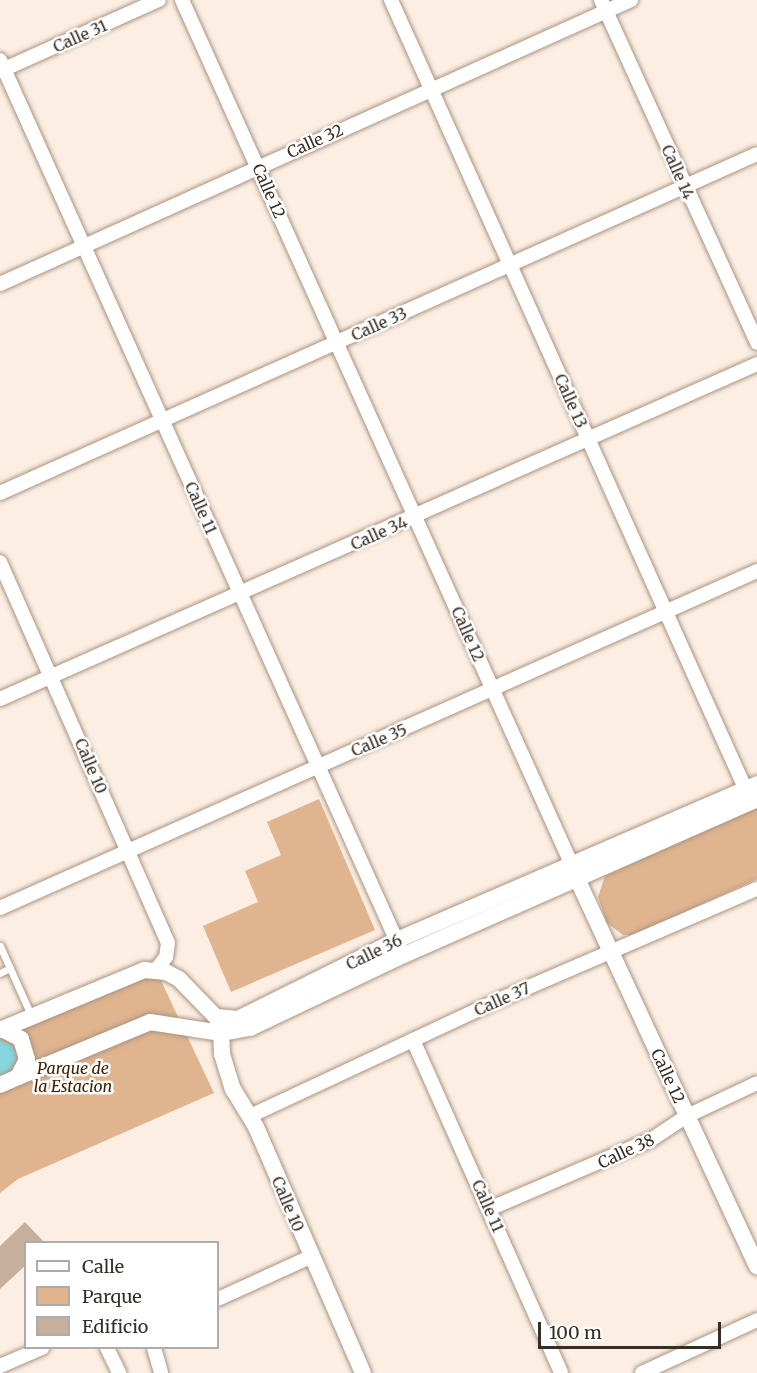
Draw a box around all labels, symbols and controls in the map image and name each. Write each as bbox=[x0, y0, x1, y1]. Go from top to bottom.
street label: Calle 31 bbox=[50, 16, 110, 56]
street label: Calle 32 bbox=[284, 120, 346, 162]
street label: Calle 14 bbox=[658, 142, 698, 202]
street label: Calle 12 bbox=[248, 161, 290, 221]
street label: Calle 33 bbox=[348, 303, 410, 345]
street label: Calle 13 bbox=[551, 371, 591, 431]
street label: Calle 11 bbox=[181, 479, 221, 537]
street label: Calle 34 bbox=[348, 512, 410, 554]
street label: Calle 12 bbox=[447, 604, 489, 664]
street label: Calle 35 bbox=[348, 720, 410, 760]
street label: Calle 10 bbox=[71, 735, 111, 797]
street label: Calle 36 bbox=[343, 930, 405, 974]
street label: Calle 37 bbox=[471, 978, 533, 1020]
street label: Calle 12 bbox=[647, 1046, 689, 1106]
park label: Parque de la Estacion bbox=[34, 1058, 112, 1096]
street label: Calle 38 bbox=[595, 1130, 657, 1172]
street label: Calle 10 bbox=[268, 1173, 308, 1235]
street label: Calle 11 bbox=[468, 1177, 508, 1235]
legend bbox=[24, 1241, 219, 1349]
text: Calle bbox=[82, 1255, 124, 1278]
text: Parque bbox=[82, 1285, 142, 1308]
scale bar bbox=[541, 1310, 724, 1348]
text: Edificio bbox=[82, 1315, 148, 1338]
text: 100 m bbox=[549, 1321, 602, 1344]

